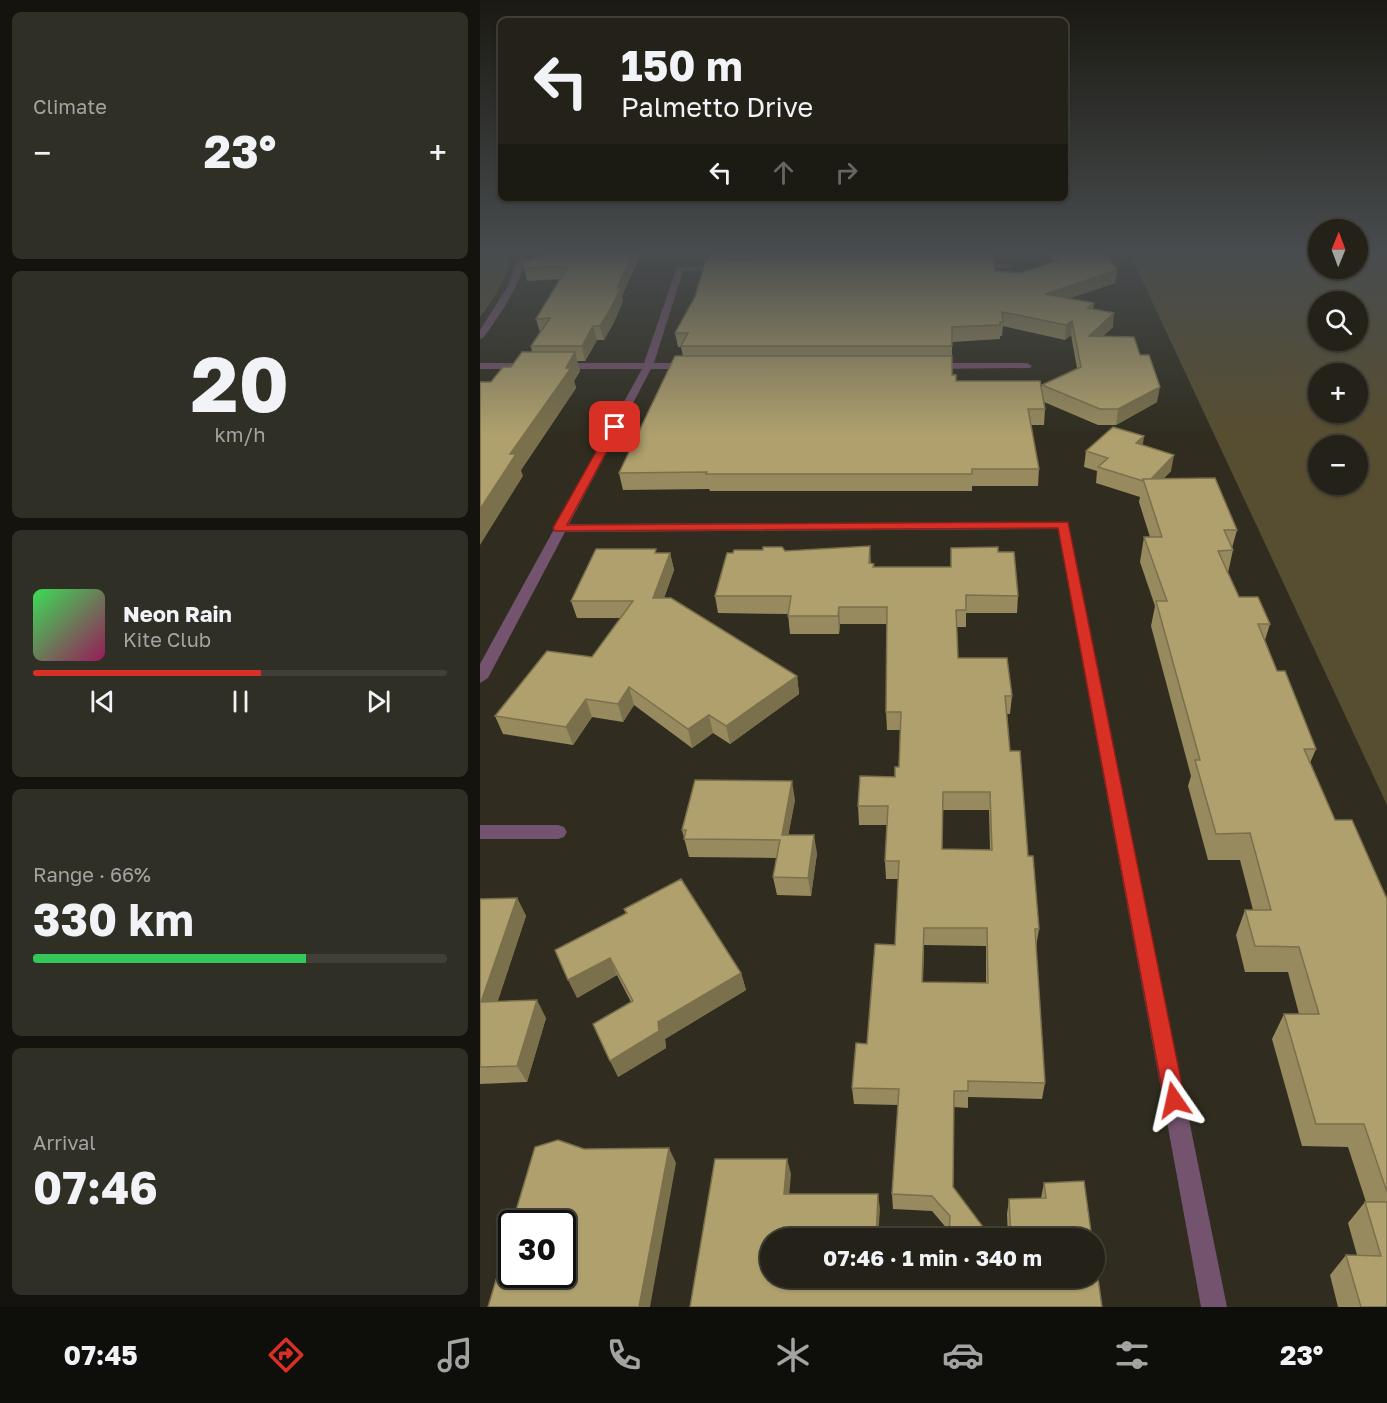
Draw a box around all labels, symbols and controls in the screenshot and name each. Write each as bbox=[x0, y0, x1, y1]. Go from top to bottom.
text: 150 m bbox=[621, 40, 743, 90]
icon: left bbox=[522, 42, 600, 120]
text: Palmetto Drive bbox=[621, 91, 813, 123]
text: Climate bbox=[33, 94, 107, 118]
text: 23° bbox=[204, 124, 276, 178]
text: − bbox=[33, 133, 51, 172]
text: + bbox=[429, 133, 447, 172]
icon: left bbox=[704, 156, 737, 189]
icon: ahead bbox=[767, 156, 800, 189]
icon: right bbox=[830, 156, 863, 189]
north arrow bbox=[1308, 219, 1368, 279]
map controls bbox=[1308, 219, 1368, 495]
button: search bbox=[1308, 291, 1368, 351]
text: 20 bbox=[191, 336, 289, 429]
button: + bbox=[1308, 363, 1368, 423]
pin bbox=[589, 401, 640, 452]
icon: arrive bbox=[598, 410, 631, 443]
text: km/h bbox=[215, 422, 265, 446]
button: − bbox=[1308, 435, 1368, 495]
text: Neon Rain bbox=[123, 600, 232, 627]
text: Kite Club bbox=[123, 627, 211, 651]
icon: previous bbox=[86, 685, 119, 718]
icon: pause bbox=[224, 685, 257, 718]
icon: next bbox=[362, 685, 395, 718]
text: Range · 66% bbox=[33, 862, 151, 886]
text: 330 km bbox=[33, 892, 194, 946]
position arrow bbox=[1142, 1068, 1206, 1132]
text: Arrival bbox=[33, 1130, 96, 1154]
text: 07:46 bbox=[33, 1160, 158, 1214]
speed limit sign: 30 bbox=[498, 1210, 576, 1288]
text: 07:46 · 1 min · 340 m bbox=[823, 1244, 1042, 1271]
icon: directions bbox=[265, 1334, 307, 1376]
icon: music bbox=[434, 1334, 476, 1376]
icon: phone bbox=[603, 1334, 645, 1376]
icon: climate bbox=[772, 1334, 814, 1376]
icon: car bbox=[942, 1334, 984, 1376]
icon: filters bbox=[1111, 1334, 1153, 1376]
text: 07:45 bbox=[64, 1339, 138, 1371]
text: 23° bbox=[1280, 1339, 1323, 1371]

